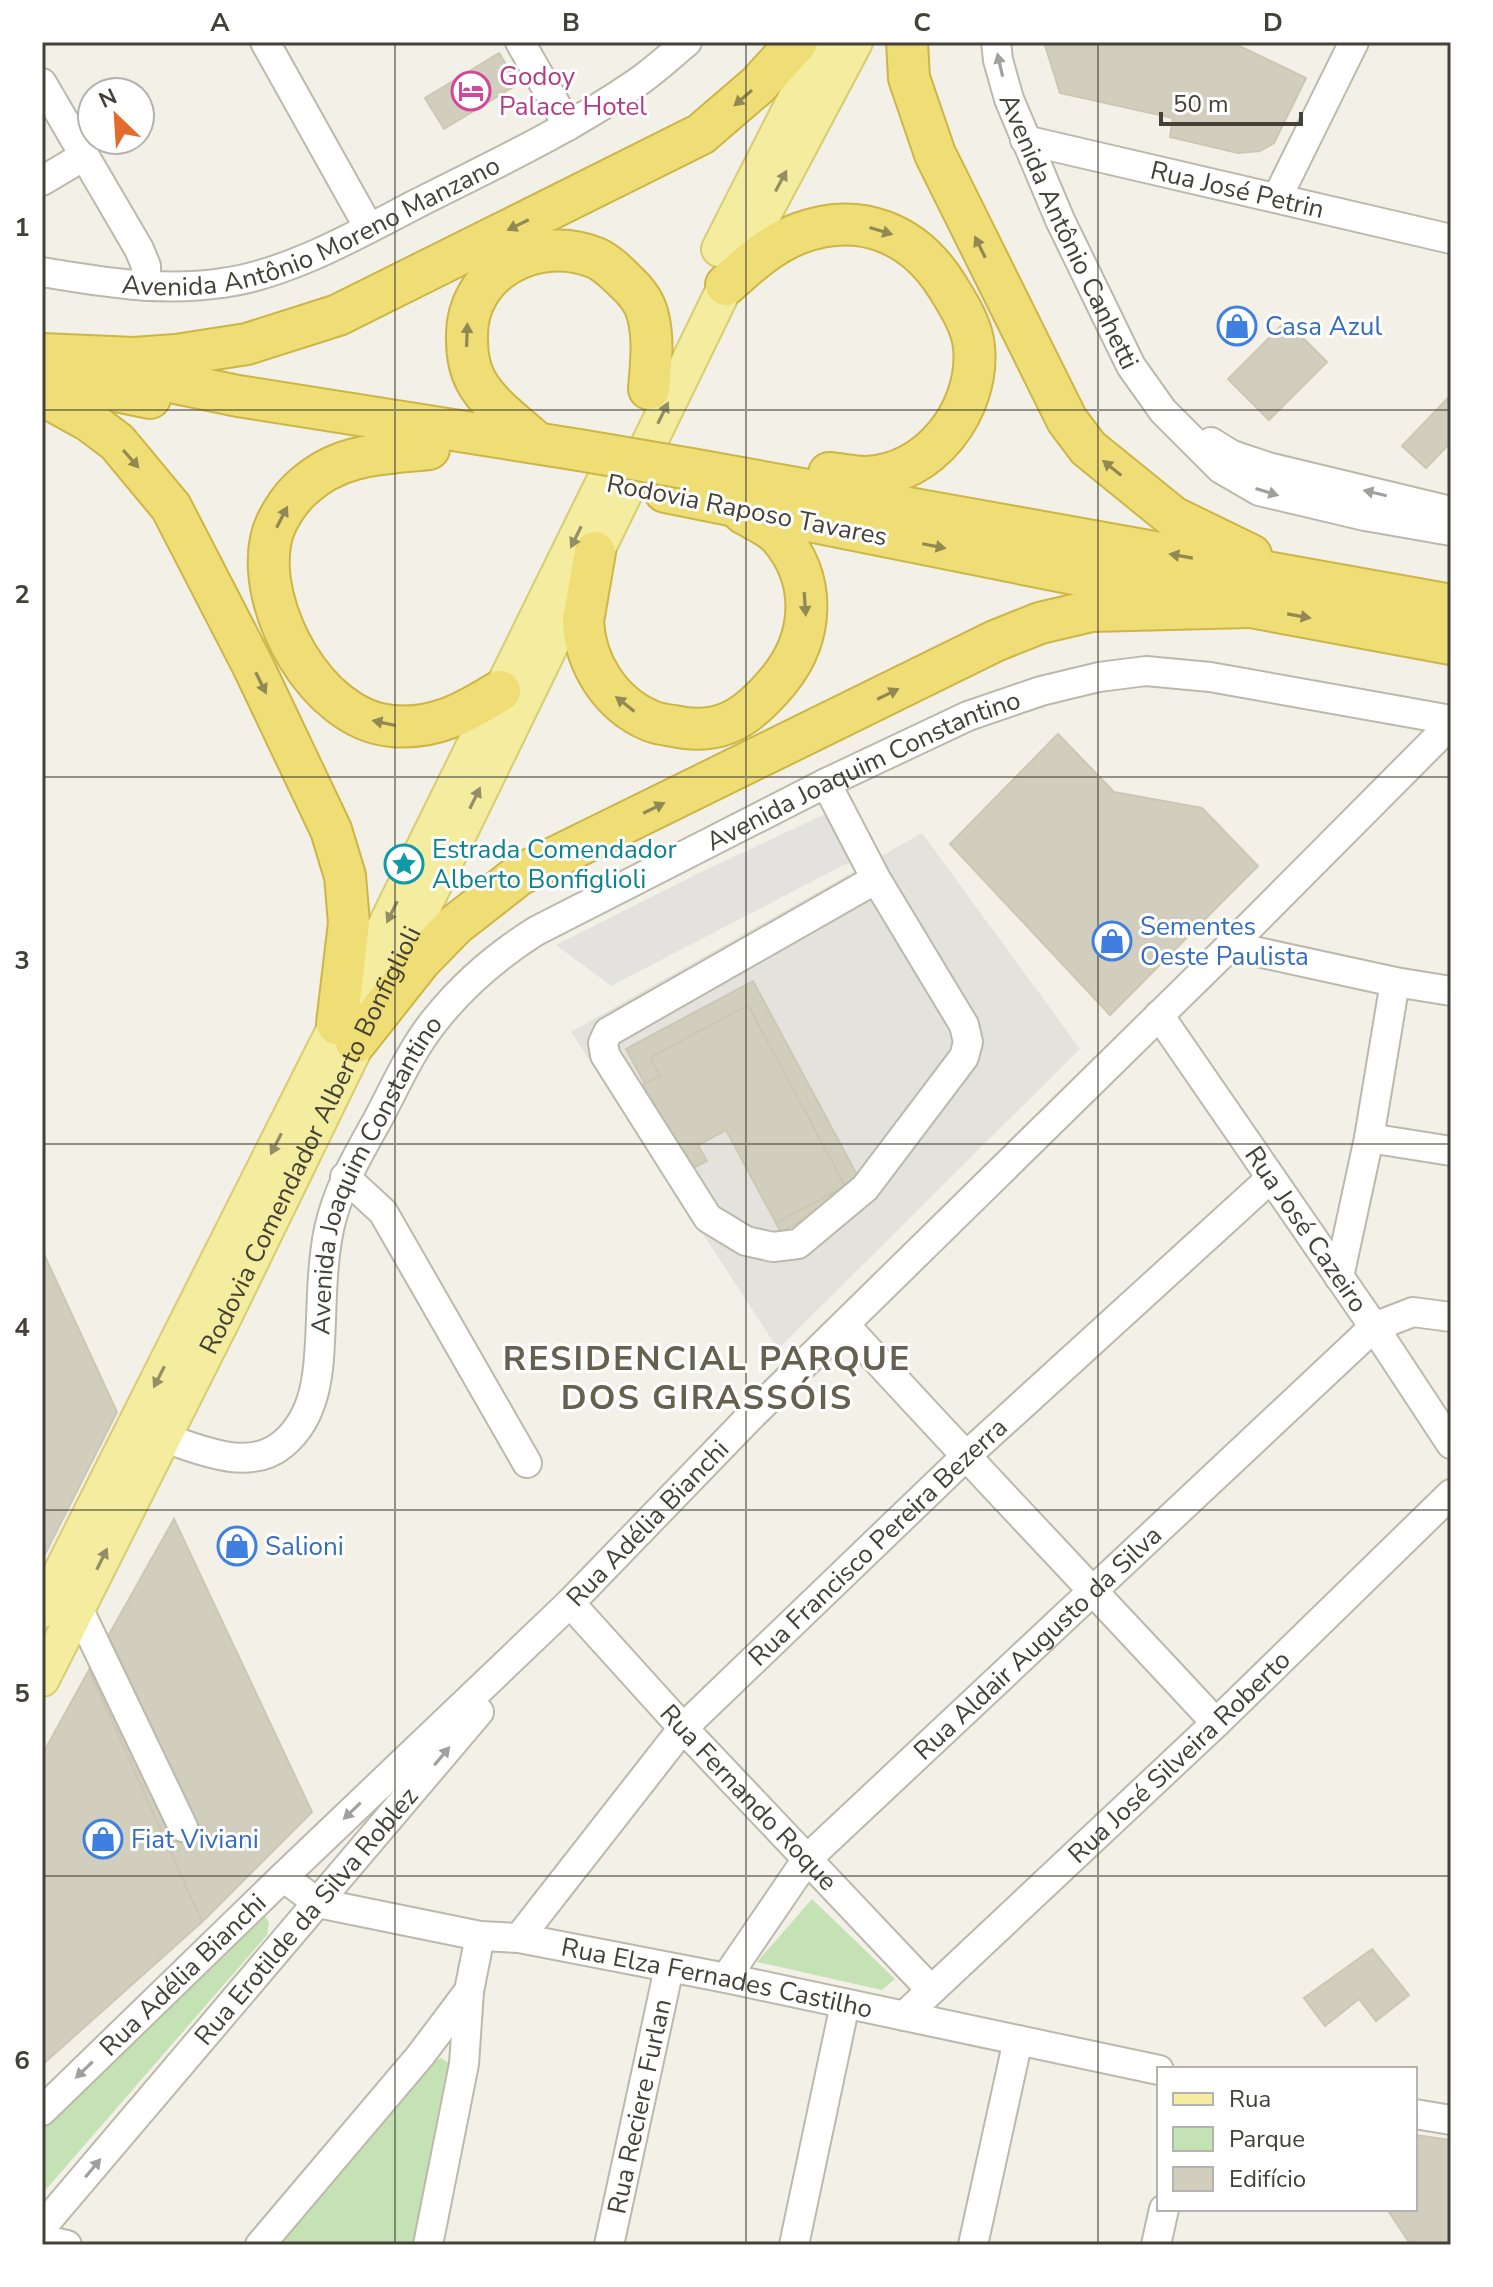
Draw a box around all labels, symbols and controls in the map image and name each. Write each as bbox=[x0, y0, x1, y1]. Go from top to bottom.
text: A bbox=[210, 5, 230, 40]
text: B bbox=[562, 5, 580, 40]
text: C bbox=[913, 5, 931, 40]
text: D bbox=[1263, 5, 1283, 40]
one-way arrow bbox=[993, 52, 1006, 77]
place label: Godoy Palace Hotel bbox=[499, 59, 647, 124]
hotel icon: Godoy Palace Hotel bbox=[450, 70, 492, 112]
north arrow bbox=[76, 76, 156, 156]
scale bar bbox=[1161, 76, 1301, 126]
text: N bbox=[94, 82, 122, 116]
street label: Avenida Antônio Canhetti bbox=[991, 88, 1147, 375]
text: 50 m bbox=[1173, 88, 1229, 120]
one-way arrow bbox=[733, 89, 753, 106]
street label: Avenida Antônio Moreno Manzano bbox=[120, 147, 506, 304]
street label: Rua José Petrin bbox=[1147, 152, 1328, 226]
one-way arrow bbox=[774, 170, 787, 193]
text: 1 bbox=[14, 210, 30, 245]
one-way arrow bbox=[506, 219, 529, 232]
one-way arrow bbox=[869, 225, 893, 238]
one-way arrow bbox=[973, 235, 987, 259]
shop icon: Casa Azul bbox=[1216, 305, 1258, 347]
place label: Casa Azul bbox=[1265, 309, 1382, 344]
one-way arrow bbox=[461, 322, 474, 347]
one-way arrow bbox=[656, 402, 670, 425]
one-way arrow bbox=[122, 449, 140, 468]
one-way arrow bbox=[1102, 459, 1123, 476]
street label: Rodovia Raposo Tavares bbox=[604, 466, 890, 554]
one-way arrow bbox=[1255, 486, 1279, 499]
one-way arrow bbox=[1363, 486, 1388, 498]
one-way arrow bbox=[275, 506, 288, 529]
one-way arrow bbox=[569, 526, 583, 549]
one-way arrow bbox=[922, 540, 947, 553]
one-way arrow bbox=[1169, 549, 1194, 561]
text: 2 bbox=[14, 577, 30, 612]
one-way arrow bbox=[799, 592, 812, 618]
one-way arrow bbox=[1287, 610, 1312, 623]
one-way arrow bbox=[254, 671, 268, 695]
street label: Avenida Joaquim Constantino bbox=[700, 682, 1025, 859]
one-way arrow bbox=[876, 687, 899, 701]
one-way arrow bbox=[615, 696, 635, 712]
one-way arrow bbox=[372, 717, 397, 729]
one-way arrow bbox=[468, 786, 482, 809]
one-way arrow bbox=[643, 802, 666, 815]
place label: Estrada Comendador Alberto Bonfiglioli bbox=[432, 832, 677, 897]
place icon: Estrada Comendador Alberto Bonfiglioli bbox=[383, 843, 425, 885]
one-way arrow bbox=[385, 900, 399, 923]
place label: Sementes Oeste Paulista bbox=[1140, 909, 1309, 974]
street label: Rodovia Comendador Alberto Bonfiglioli bbox=[191, 920, 429, 1360]
shop icon: Sementes Oeste Paulista bbox=[1091, 920, 1133, 962]
text: 3 bbox=[14, 943, 30, 978]
street label: Avenida Joaquim Constantino bbox=[303, 1008, 450, 1336]
one-way arrow bbox=[269, 1133, 283, 1156]
street label: Rua José Cazeiro bbox=[1237, 1139, 1376, 1319]
text: 4 bbox=[14, 1310, 30, 1345]
district label: RESIDENCIAL PARQUE DOS GIRASSÓIS bbox=[503, 1336, 911, 1421]
one-way arrow bbox=[152, 1365, 166, 1388]
street label: Rua Francisco Pereira Bezerra bbox=[741, 1410, 1015, 1674]
street label: Rua Adélia Bianchi bbox=[558, 1432, 736, 1614]
street label: Rua Aldair Augusto da Silva bbox=[906, 1518, 1169, 1768]
shop icon: Salioni bbox=[216, 1525, 258, 1567]
place label: Salioni bbox=[265, 1529, 344, 1564]
one-way arrow bbox=[95, 1548, 109, 1571]
street label: Rua José Silveira Roberto bbox=[1060, 1643, 1298, 1871]
text: 5 bbox=[14, 1676, 30, 1711]
street label: Rua Fernando Roque bbox=[652, 1697, 845, 1898]
one-way arrow bbox=[433, 1746, 450, 1766]
street label: Rua Erotilde da Silva Roblez bbox=[186, 1779, 426, 2052]
one-way arrow bbox=[343, 1802, 362, 1820]
shop icon: Fiat Viviani bbox=[82, 1818, 124, 1860]
place label: Fiat Viviani bbox=[131, 1822, 259, 1857]
street label: Rua Adélia Bianchi bbox=[92, 1885, 274, 2064]
street label: Rua Elza Fernades Castilho bbox=[559, 1929, 876, 2026]
street label: Rua Reciere Furlan bbox=[599, 1995, 679, 2217]
text: 6 bbox=[14, 2043, 30, 2078]
one-way arrow bbox=[75, 2061, 94, 2079]
legend bbox=[1157, 2067, 1417, 2211]
text: Rua bbox=[1229, 2083, 1271, 2115]
text: Parque bbox=[1229, 2123, 1305, 2155]
one-way arrow bbox=[83, 2158, 101, 2177]
text: Edifício bbox=[1229, 2163, 1306, 2195]

